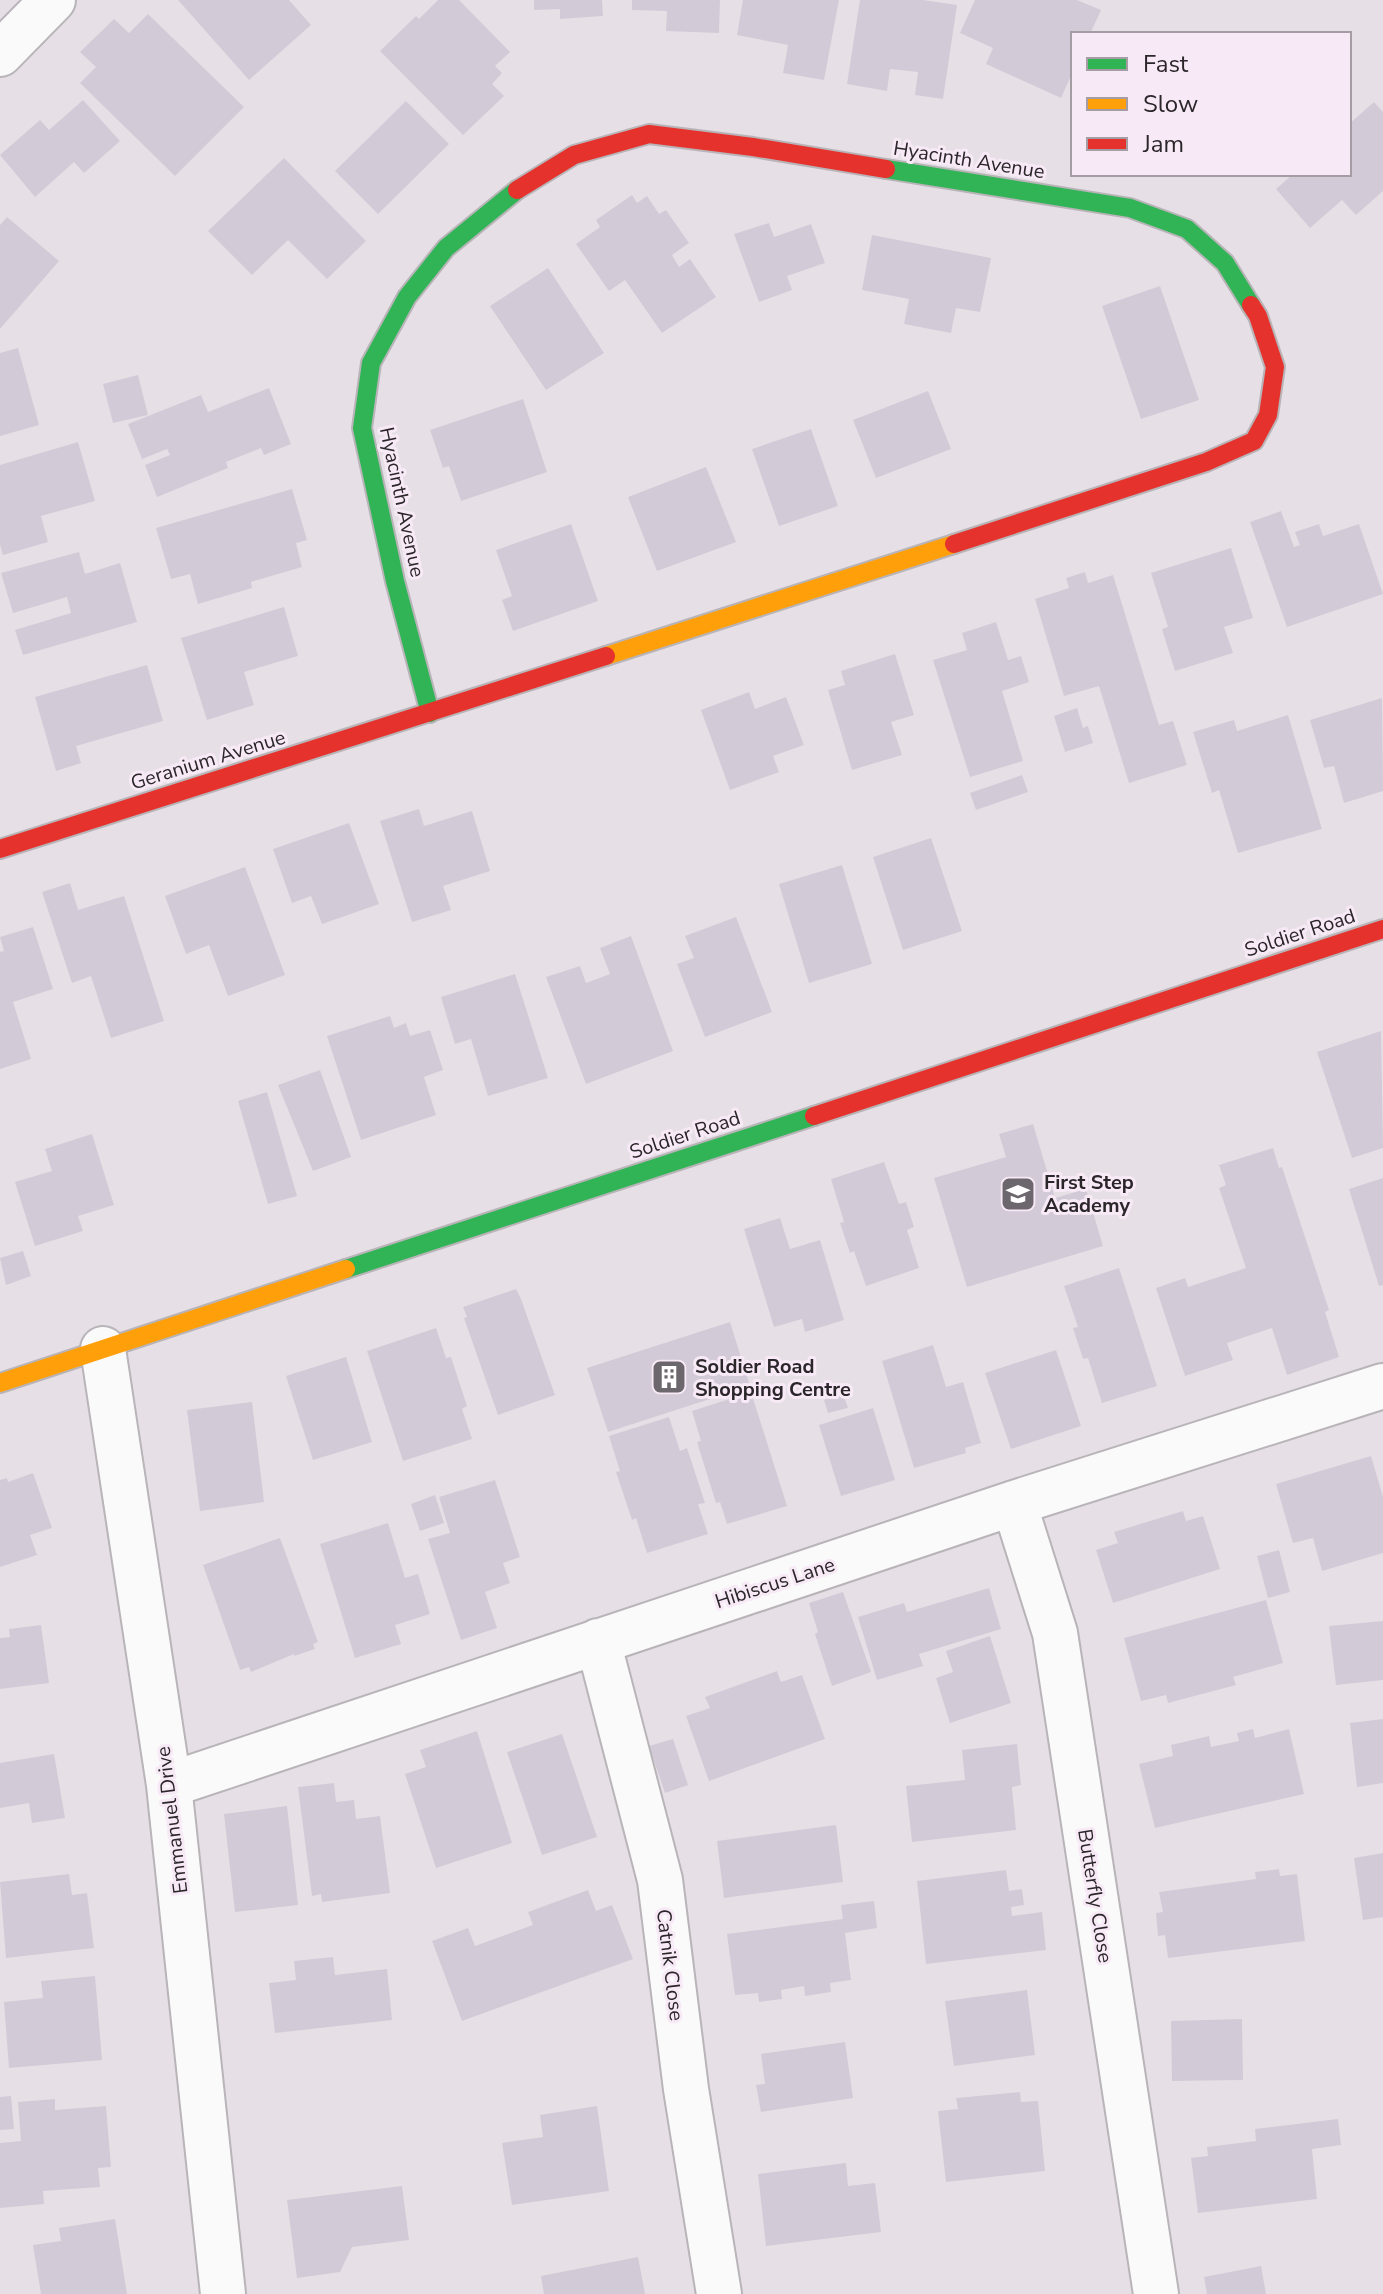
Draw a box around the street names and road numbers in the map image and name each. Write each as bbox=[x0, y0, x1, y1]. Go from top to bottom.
street label: Hyacinth Avenue bbox=[891, 135, 1047, 185]
street label: Hyacinth Avenue bbox=[373, 424, 431, 580]
street label: Geranium Avenue bbox=[127, 724, 289, 796]
street label: Soldier Road bbox=[1241, 902, 1359, 964]
street label: Soldier Road bbox=[626, 1104, 744, 1166]
street label: Hibiscus Lane bbox=[712, 1551, 838, 1615]
street label: Emmanuel Drive bbox=[150, 1745, 194, 1895]
street label: Butterfly Close bbox=[1071, 1827, 1119, 1965]
street label: Catnik Close bbox=[650, 1908, 690, 2022]

